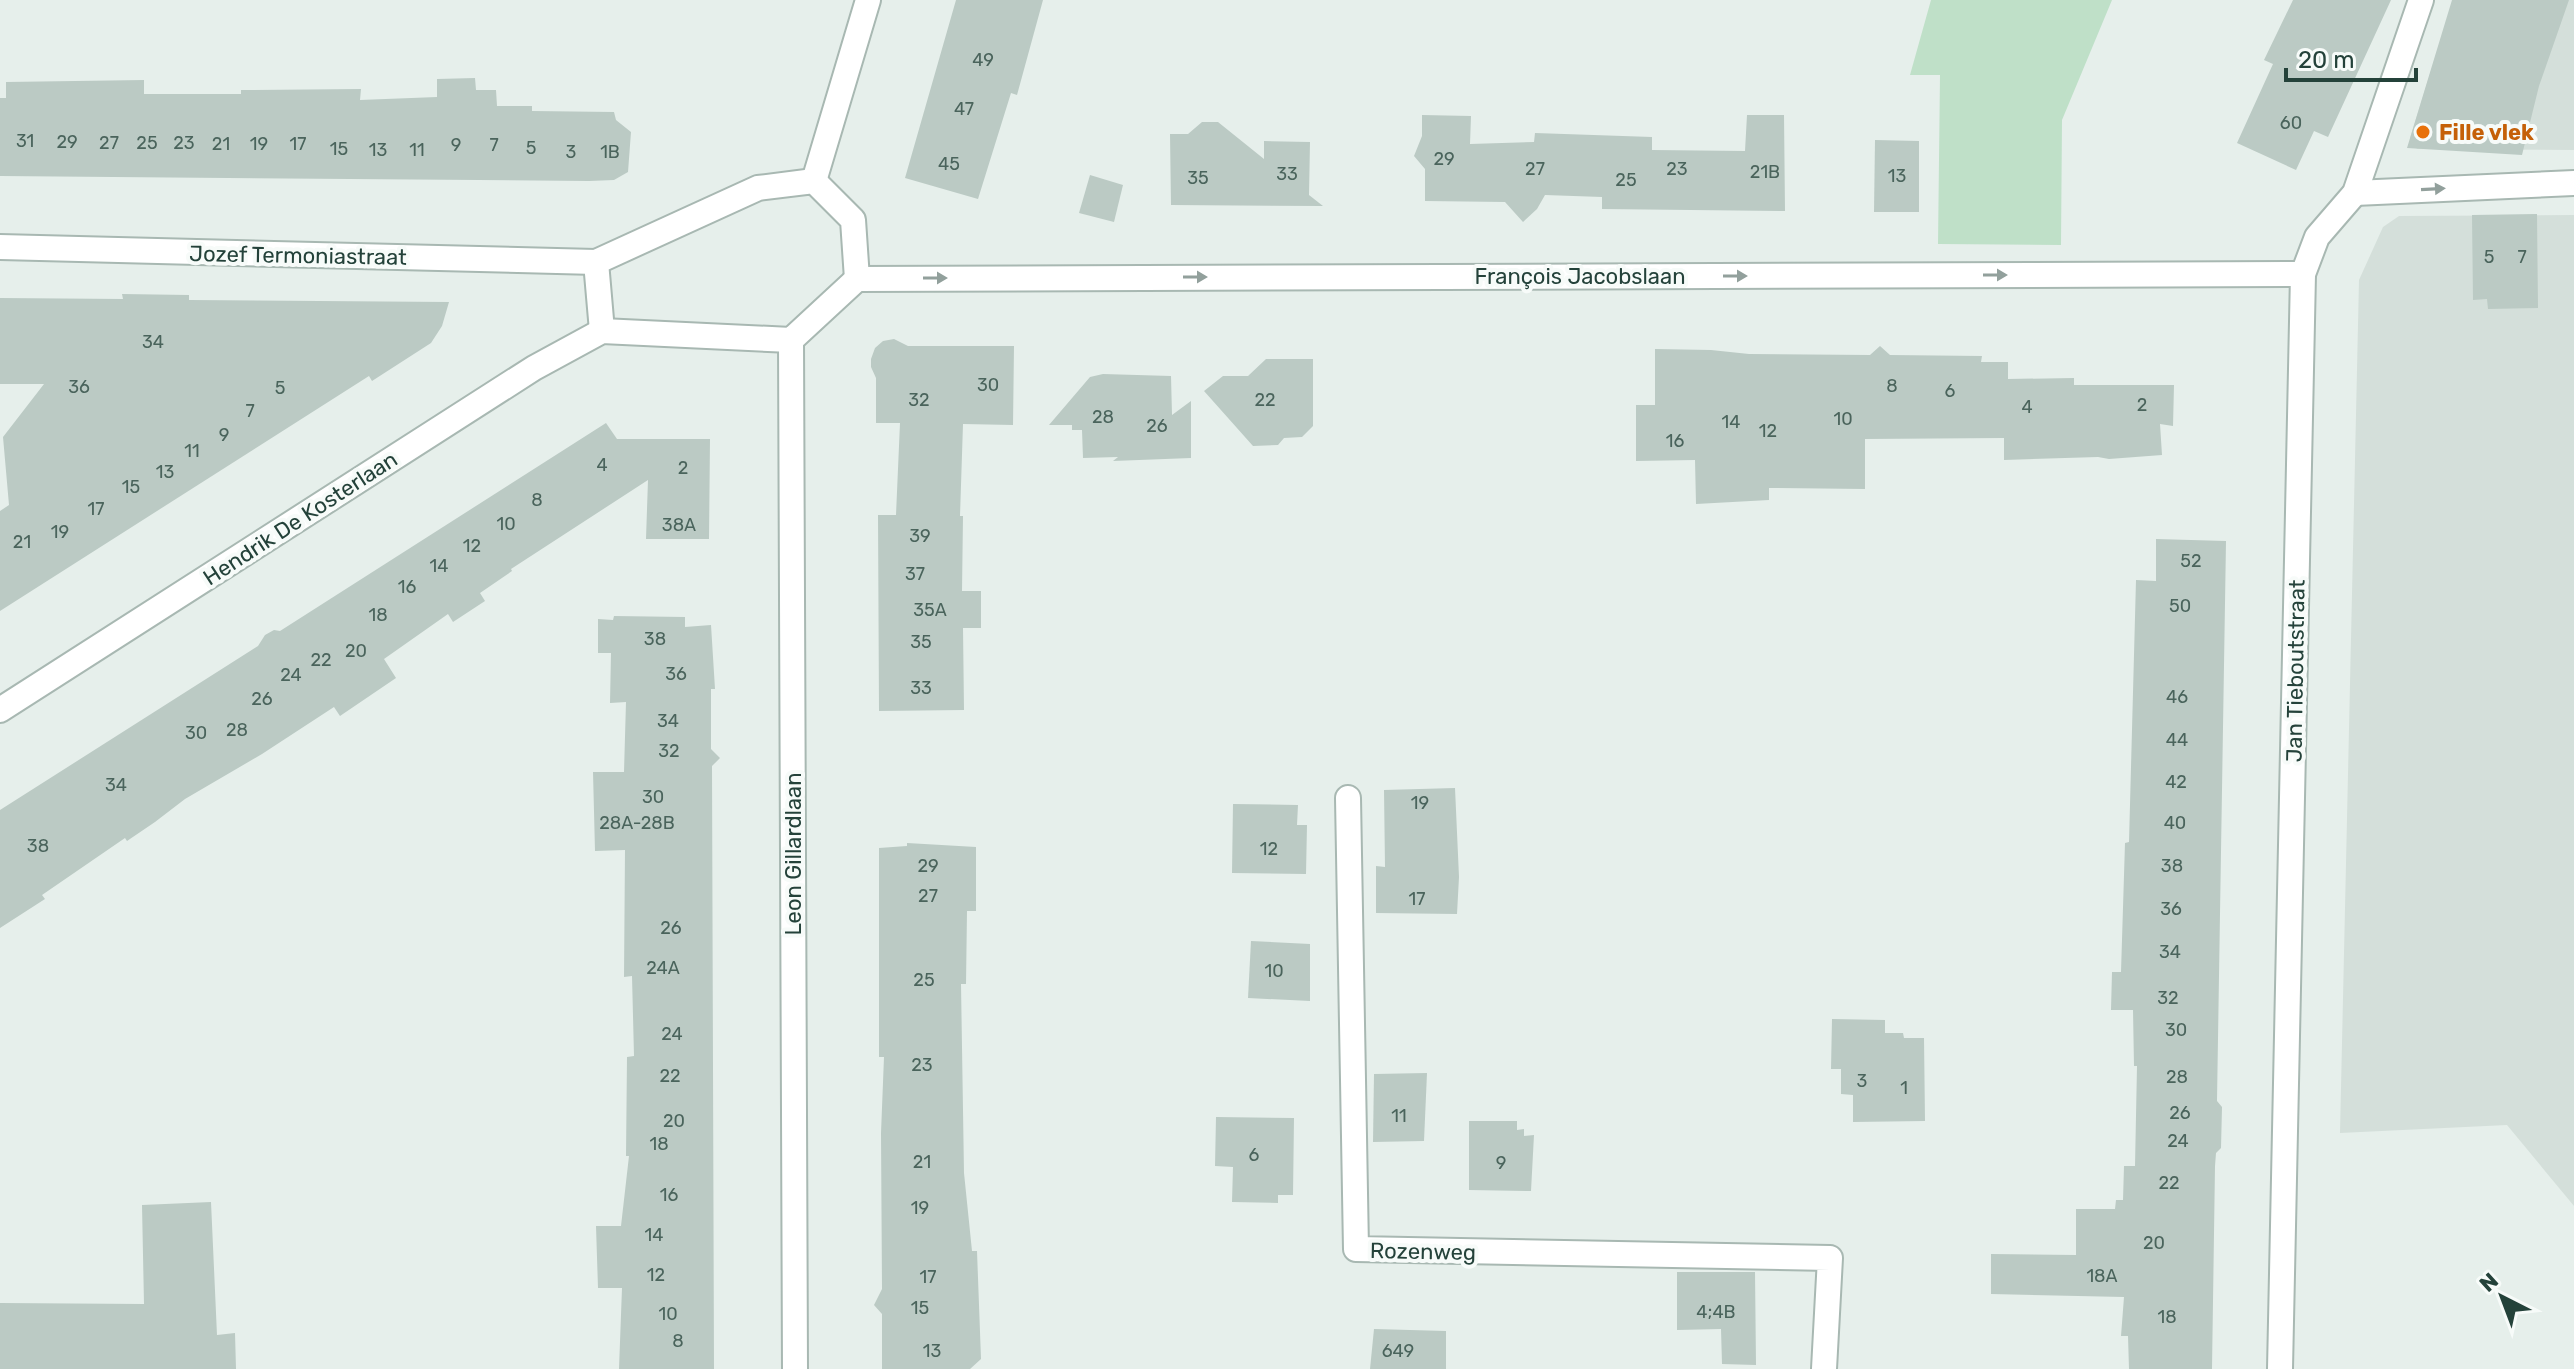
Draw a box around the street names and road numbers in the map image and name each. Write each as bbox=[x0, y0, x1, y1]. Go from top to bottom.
street label: Jozef Termoniastraat bbox=[189, 240, 407, 271]
street label: François Jacobslaan bbox=[1475, 263, 1685, 290]
street label: Hendrik De Kosterlaan bbox=[198, 446, 402, 591]
street label: Jan Tieboutstraat bbox=[2280, 579, 2311, 763]
street label: Leon Gillardlaan bbox=[780, 772, 807, 936]
street label: Rozenweg bbox=[1370, 1237, 1476, 1266]

